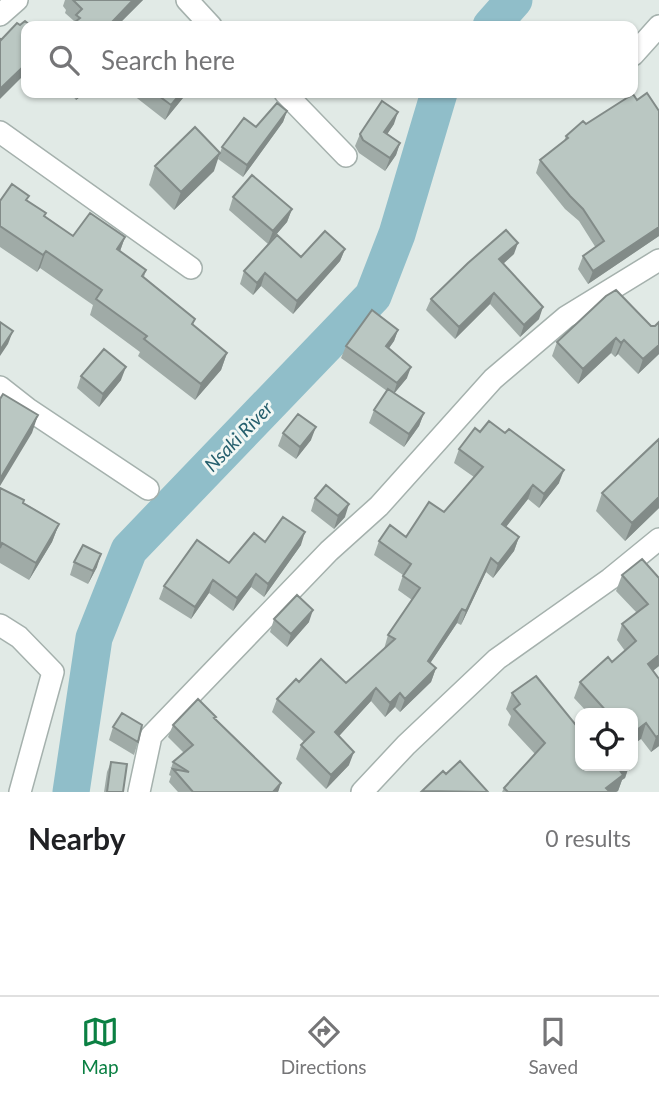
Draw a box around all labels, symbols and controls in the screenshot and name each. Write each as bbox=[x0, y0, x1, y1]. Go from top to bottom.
search box bbox=[21, 21, 638, 98]
icon: search bbox=[45, 41, 83, 79]
text: Search here bbox=[101, 44, 235, 76]
water label: Nsaki River bbox=[199, 396, 277, 476]
map controls bbox=[575, 708, 638, 771]
button: locate bbox=[575, 708, 638, 771]
text: Nearby bbox=[28, 820, 126, 856]
text: 0 results bbox=[545, 824, 631, 852]
tab: Map bbox=[81, 1013, 119, 1078]
tab: Directions bbox=[281, 1013, 367, 1078]
tab: Saved bbox=[528, 1013, 578, 1078]

